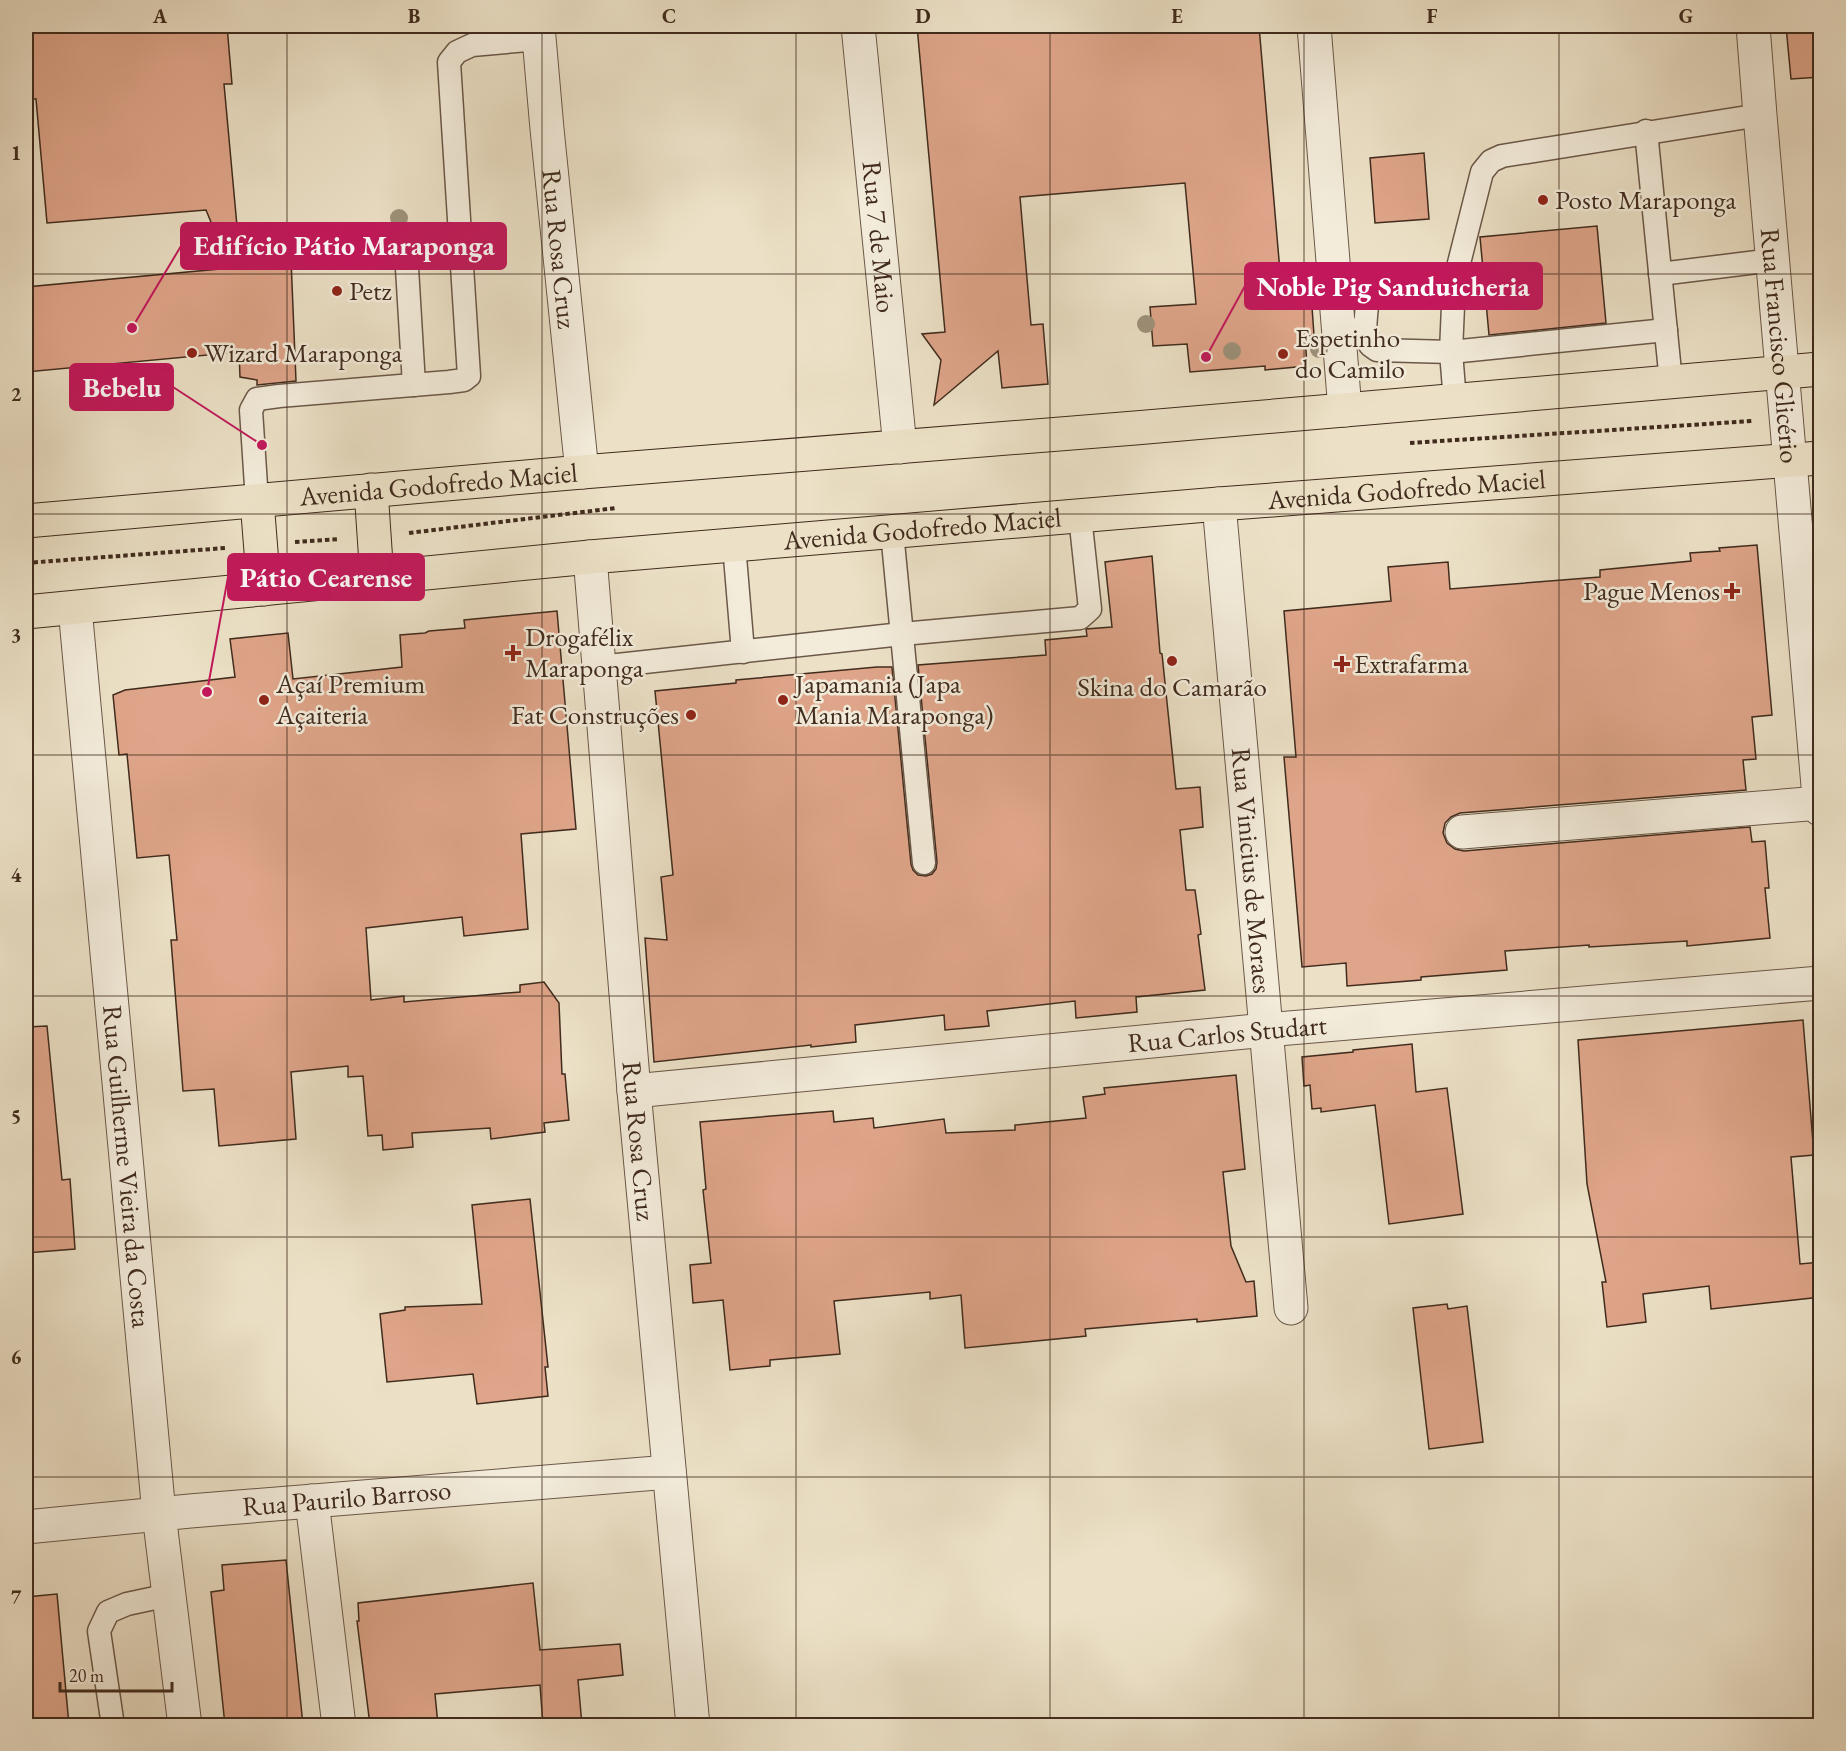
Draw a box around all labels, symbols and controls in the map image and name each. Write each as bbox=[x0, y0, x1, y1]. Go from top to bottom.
text: A bbox=[152, 3, 168, 29]
text: B bbox=[408, 3, 420, 29]
text: C bbox=[662, 3, 676, 29]
text: D bbox=[915, 3, 931, 29]
text: E bbox=[1171, 3, 1183, 29]
text: F bbox=[1427, 3, 1438, 29]
text: G bbox=[1679, 3, 1693, 29]
text: 1 bbox=[11, 140, 21, 166]
street label: Rua 7 de Maio bbox=[855, 159, 905, 314]
street label: Rua Rosa Cruz bbox=[534, 168, 585, 331]
place label: Posto Maraponga bbox=[1555, 182, 1737, 217]
marker: Posto Maraponga bbox=[1536, 193, 1550, 207]
callout: Edifício Pátio Maraponga bbox=[181, 223, 506, 269]
text: Edifício Pátio Maraponga bbox=[193, 227, 495, 263]
street label: Rua Francisco Glicério bbox=[1753, 227, 1808, 465]
callout: Noble Pig Sanduicheria bbox=[1245, 263, 1542, 309]
text: Noble Pig Sanduicheria bbox=[1256, 268, 1530, 304]
place label: Petz bbox=[349, 273, 393, 308]
marker: Petz bbox=[330, 284, 344, 298]
place label: Espetinho do Camilo bbox=[1295, 320, 1405, 386]
place label: Wizard Maraponga bbox=[204, 335, 403, 370]
marker: Wizard Maraponga bbox=[185, 346, 199, 360]
marker: Espetinho do Camilo bbox=[1276, 347, 1290, 361]
callout: Bebelu bbox=[70, 364, 173, 410]
text: Bebelu bbox=[83, 369, 162, 405]
text: 2 bbox=[11, 381, 22, 407]
street label: Avenida Godofredo Maciel bbox=[297, 454, 579, 514]
street label: Avenida Godofredo Maciel bbox=[1265, 461, 1547, 517]
street label: Avenida Godofredo Maciel bbox=[781, 499, 1063, 558]
callout: Pátio Cearense bbox=[228, 554, 424, 600]
text: Pátio Cearense bbox=[240, 559, 412, 595]
place label: Pague Menos bbox=[1583, 573, 1720, 608]
marker: Pague Menos bbox=[1725, 584, 1739, 598]
place label: Drogafélix Maraponga bbox=[525, 619, 644, 685]
text: 3 bbox=[11, 622, 21, 648]
marker: Drogafélix Maraponga bbox=[506, 646, 520, 660]
place label: Extrafarma bbox=[1354, 646, 1469, 681]
marker: Skina do Camarão bbox=[1165, 654, 1179, 668]
marker: Extrafarma bbox=[1335, 657, 1349, 671]
place label: Açaí Premium Açaiteria bbox=[275, 666, 425, 732]
place label: Japamania (Japa Mania Maraponga) bbox=[793, 666, 994, 732]
place label: Skina do Camarão bbox=[1077, 669, 1267, 704]
marker: Açaí Premium Açaiteria bbox=[257, 693, 271, 707]
marker: Japamania (Japa Mania Maraponga) bbox=[776, 693, 790, 707]
place label: Fat Construções bbox=[511, 697, 679, 732]
marker: Fat Construções bbox=[684, 708, 698, 722]
street label: Rua Vinicius de Moraes bbox=[1224, 746, 1281, 995]
text: 4 bbox=[11, 862, 22, 888]
street label: Rua Guilherme Vieira da Costa bbox=[95, 1004, 160, 1330]
street label: Rua Carlos Studart bbox=[1126, 1007, 1329, 1060]
street label: Rua Rosa Cruz bbox=[615, 1060, 664, 1223]
text: 5 bbox=[11, 1103, 21, 1129]
text: 6 bbox=[11, 1344, 22, 1370]
street label: Rua Paurilo Barroso bbox=[241, 1472, 452, 1524]
text: 7 bbox=[11, 1584, 22, 1610]
scale bar bbox=[60, 1655, 172, 1693]
text: 20 m bbox=[69, 1664, 104, 1687]

